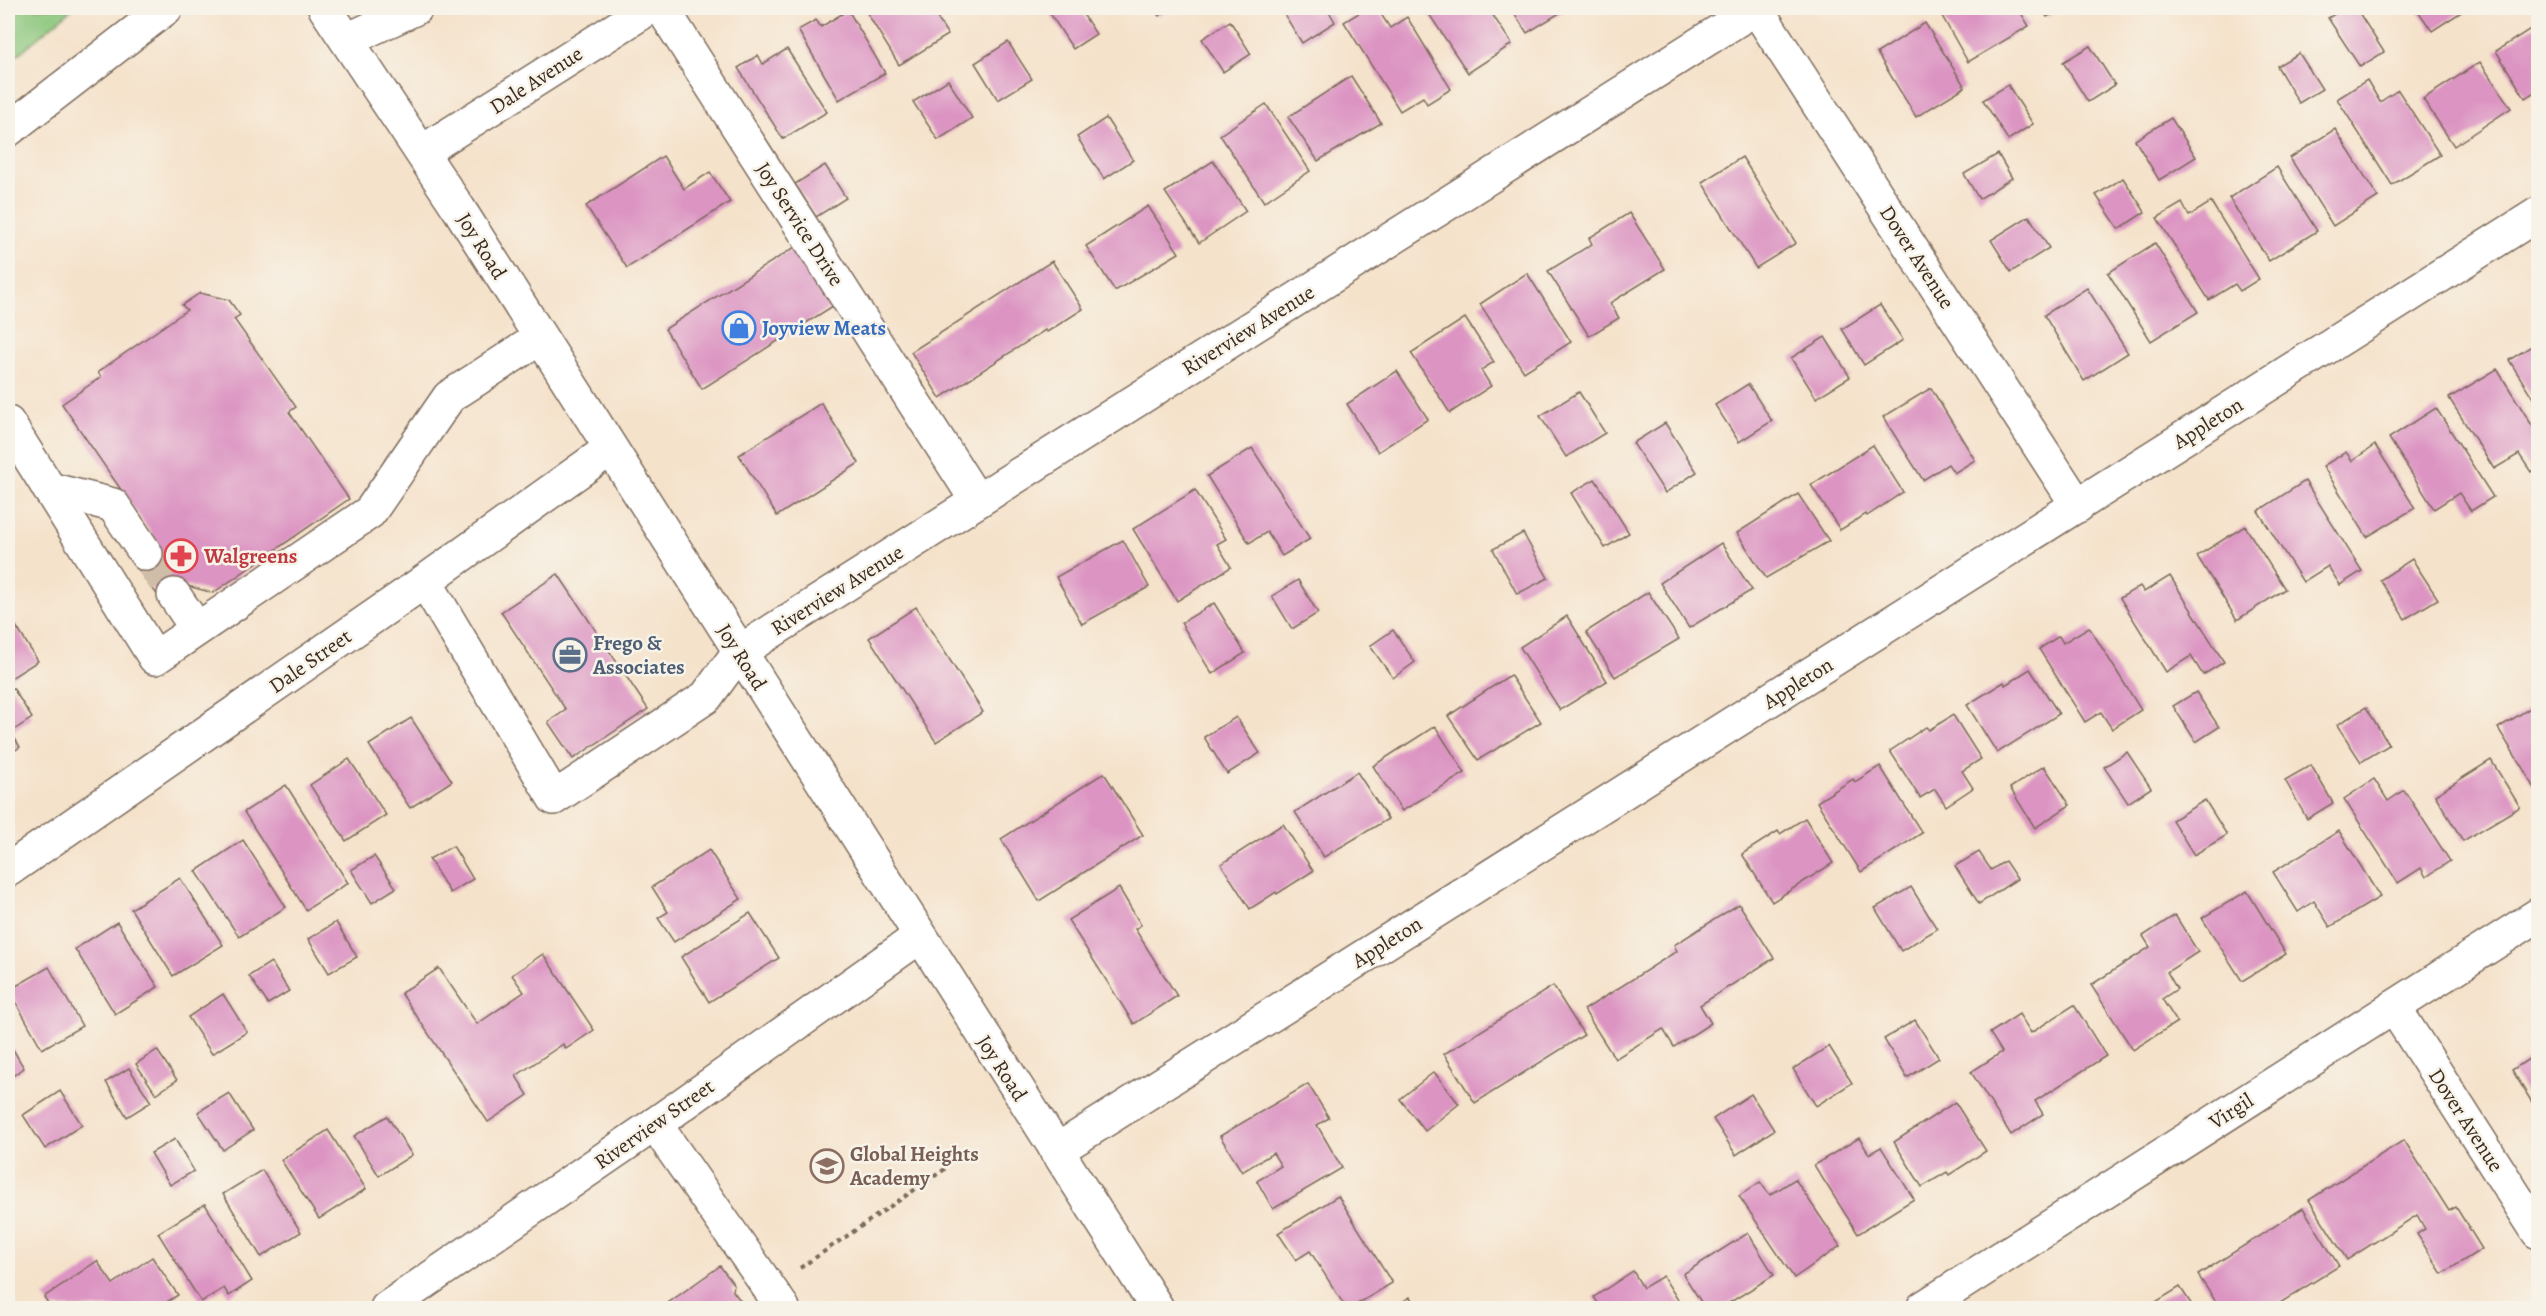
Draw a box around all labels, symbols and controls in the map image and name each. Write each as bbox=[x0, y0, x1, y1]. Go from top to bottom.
street label: Dale Avenue bbox=[484, 39, 588, 121]
street label: Joy Service Drive bbox=[749, 157, 851, 291]
street label: Dover Avenue bbox=[1873, 200, 1961, 314]
street label: Joy Road bbox=[451, 207, 514, 285]
street label: Riverview Avenue bbox=[1176, 278, 1320, 382]
shop icon: Joyview Meats bbox=[721, 310, 757, 346]
place label: Joyview Meats bbox=[762, 314, 886, 342]
street label: Appleton bbox=[2167, 391, 2248, 456]
pharmacy icon: Walgreens bbox=[163, 538, 199, 574]
street label: Riverview Avenue bbox=[765, 538, 909, 642]
place label: Walgreens bbox=[203, 542, 297, 570]
street label: Joy Road bbox=[711, 618, 774, 696]
street label: Dale Street bbox=[263, 622, 357, 700]
place label: Frego & Associates bbox=[592, 629, 685, 681]
office icon: Frego & Associates bbox=[552, 637, 588, 673]
street label: Appleton bbox=[1757, 651, 1838, 716]
street label: Appleton bbox=[1346, 910, 1427, 975]
street label: Joy Road bbox=[970, 1030, 1034, 1107]
street label: Dover Avenue bbox=[2422, 1063, 2510, 1177]
street label: Riverview Street bbox=[588, 1072, 720, 1176]
street label: Virgil bbox=[2203, 1086, 2259, 1136]
place label: Global Heights Academy bbox=[849, 1140, 979, 1192]
school or university icon: Global Heights Academy bbox=[809, 1148, 845, 1184]

